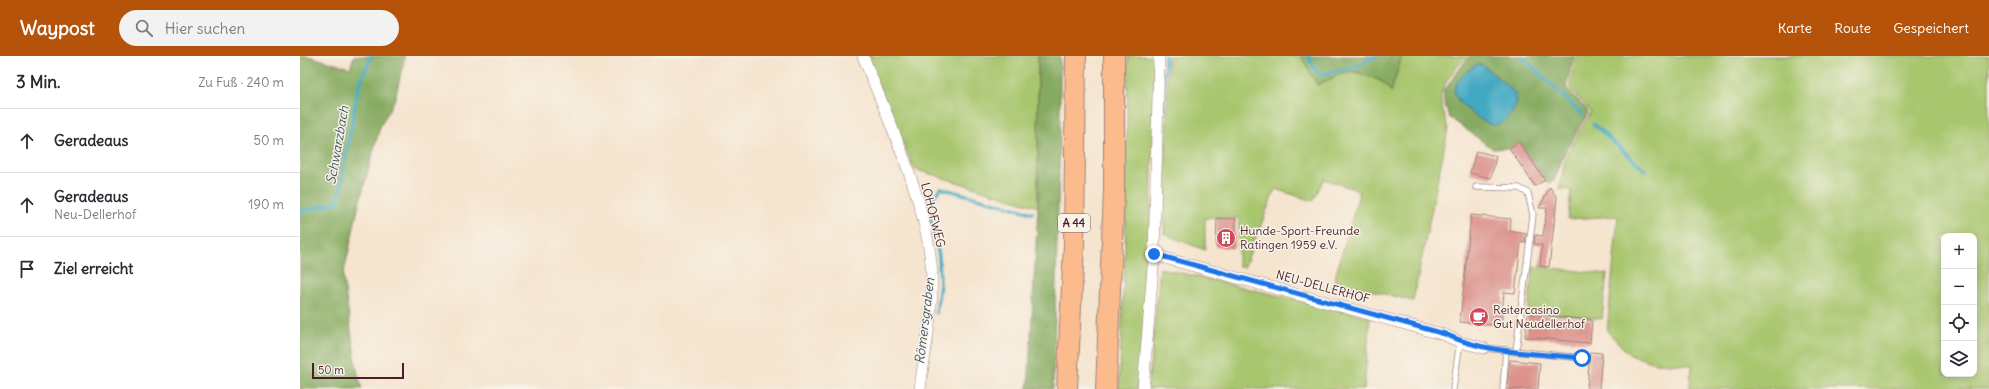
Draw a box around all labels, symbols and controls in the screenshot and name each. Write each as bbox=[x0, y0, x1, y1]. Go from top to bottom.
search box bbox=[119, 10, 399, 46]
text: Waypost bbox=[20, 16, 95, 40]
icon: search bbox=[133, 17, 155, 39]
text: Hier suchen bbox=[165, 19, 245, 38]
text: Karte bbox=[1778, 19, 1812, 37]
text: Route bbox=[1834, 19, 1871, 37]
text: Gespeichert bbox=[1893, 19, 1969, 37]
text: 3 Min. bbox=[16, 71, 61, 93]
text: Zu Fuß · 240 m bbox=[198, 74, 284, 91]
water label: Schwarzbach bbox=[322, 104, 353, 186]
icon: ahead bbox=[16, 130, 38, 152]
text: Geradeaus bbox=[54, 131, 128, 150]
text: 50 m bbox=[253, 132, 284, 149]
street label: LOHOFWEG bbox=[918, 181, 949, 249]
text: Geradeaus bbox=[54, 187, 128, 206]
icon: ahead bbox=[16, 194, 38, 216]
text: 190 m bbox=[248, 196, 284, 213]
text: Neu-Dellerhof bbox=[54, 206, 136, 223]
road number: A 44 bbox=[1058, 214, 1090, 232]
place label: Hunde-Sport-Freunde Ratingen 1959 e.V. bbox=[1240, 223, 1360, 252]
building icon: Hunde-Sport-Freunde Ratingen 1959 e.V. bbox=[1215, 227, 1237, 249]
map controls bbox=[1941, 233, 1977, 377]
button: + bbox=[1941, 233, 1977, 269]
route end bbox=[1145, 245, 1163, 263]
icon: arrive bbox=[16, 258, 38, 280]
text: Ziel erreicht bbox=[54, 259, 133, 278]
street label: NEU-DELLERHOF bbox=[1274, 267, 1372, 306]
button: − bbox=[1941, 269, 1977, 305]
water label: Römersgraben bbox=[911, 277, 938, 365]
place label: Reitercasino Gut Neudellerhof bbox=[1493, 302, 1586, 331]
button: locate bbox=[1941, 305, 1977, 341]
cafe icon: Reitercasino Gut Neudellerhof bbox=[1468, 306, 1490, 328]
button: layers bbox=[1941, 341, 1977, 377]
route start bbox=[1573, 349, 1591, 367]
scale bar bbox=[312, 361, 404, 380]
text: 50 m bbox=[318, 363, 344, 377]

